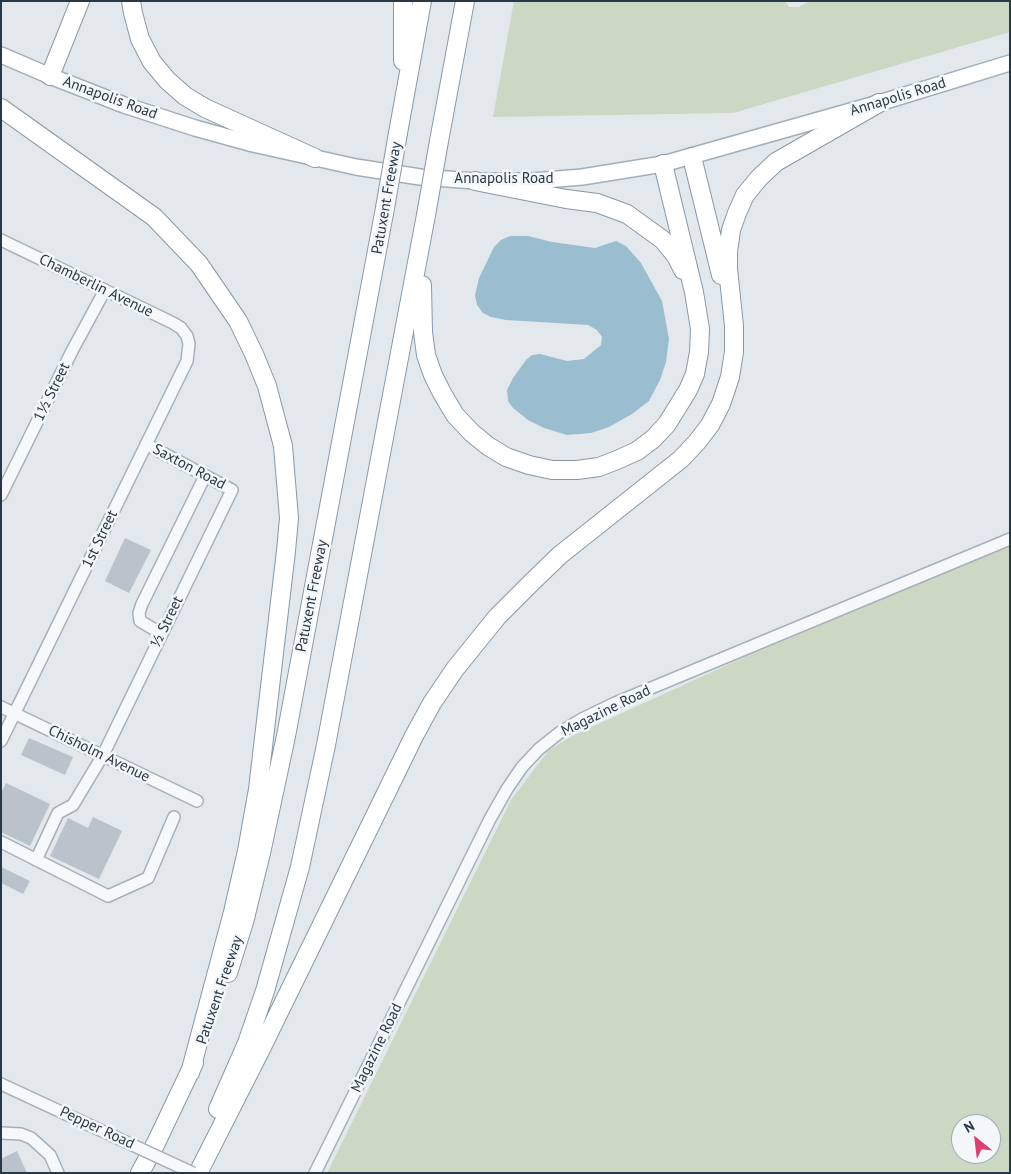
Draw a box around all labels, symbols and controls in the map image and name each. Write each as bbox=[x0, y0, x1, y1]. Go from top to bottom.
street label: Annapolis Road bbox=[60, 73, 160, 123]
street label: Annapolis Road bbox=[848, 74, 948, 120]
street label: Patuxent Freeway bbox=[368, 140, 406, 256]
street label: Annapolis Road bbox=[454, 170, 554, 188]
street label: Chamberlin Avenue bbox=[36, 251, 156, 321]
street label: 1½ Street bbox=[30, 360, 74, 424]
street label: Saxton Road bbox=[149, 440, 229, 494]
street label: 1st Street bbox=[78, 507, 122, 571]
street label: Patuxent Freeway bbox=[292, 538, 332, 654]
street label: ½ Street bbox=[147, 593, 187, 651]
street label: Magazine Road bbox=[558, 682, 654, 740]
street label: Chisholm Avenue bbox=[45, 722, 153, 786]
street label: Patuxent Freeway bbox=[193, 933, 247, 1047]
street label: Magazine Road bbox=[348, 1000, 406, 1096]
street label: Pepper Road bbox=[57, 1103, 137, 1153]
north arrow bbox=[951, 1114, 1001, 1164]
text: N bbox=[961, 1117, 978, 1137]

